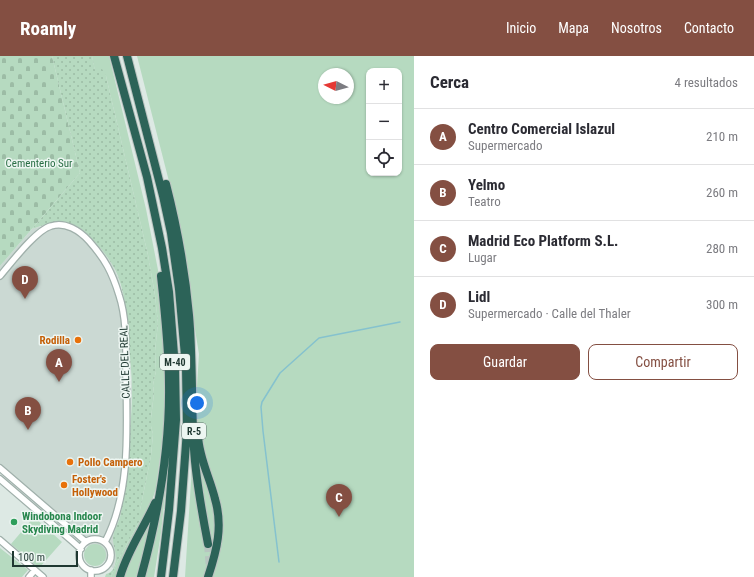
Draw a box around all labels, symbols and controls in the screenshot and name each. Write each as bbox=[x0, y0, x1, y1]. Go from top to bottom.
text: Roamly bbox=[20, 17, 76, 40]
text: Inicio bbox=[506, 20, 536, 36]
text: Mapa bbox=[558, 20, 589, 36]
text: Nosotros bbox=[611, 20, 662, 36]
text: Contacto bbox=[684, 20, 734, 36]
north arrow bbox=[318, 68, 354, 104]
map controls bbox=[366, 68, 402, 176]
button: + bbox=[366, 68, 402, 104]
text: Cerca bbox=[430, 72, 469, 92]
text: 4 resultados bbox=[674, 75, 738, 90]
button: − bbox=[366, 104, 402, 140]
text: Centro Comercial Islazul bbox=[468, 120, 615, 138]
text: A bbox=[439, 129, 447, 144]
text: 210 m bbox=[706, 129, 738, 144]
text: Supermercado bbox=[468, 138, 542, 153]
button: locate bbox=[366, 140, 402, 176]
park label: Cementerio Sur bbox=[6, 157, 73, 170]
text: Yelmo bbox=[468, 176, 505, 194]
text: B bbox=[439, 185, 447, 200]
text: 260 m bbox=[706, 185, 738, 200]
text: Teatro bbox=[468, 194, 501, 209]
text: Madrid Eco Platform S.L. bbox=[468, 232, 618, 250]
text: C bbox=[439, 241, 447, 256]
text: 280 m bbox=[706, 241, 738, 256]
text: Lugar bbox=[468, 250, 497, 265]
pin: D bbox=[12, 266, 38, 299]
text: Lidl bbox=[468, 288, 490, 306]
text: D bbox=[439, 297, 447, 312]
text: 300 m bbox=[706, 297, 738, 312]
text: Supermercado · Calle del Thaler bbox=[468, 306, 631, 321]
street label: CALLE DEL REAL bbox=[117, 325, 133, 399]
place label: Rodilla bbox=[39, 334, 70, 347]
marker: Rodilla bbox=[73, 335, 83, 345]
button: Guardar bbox=[430, 344, 580, 380]
button: Compartir bbox=[588, 344, 738, 380]
pin: A bbox=[46, 349, 72, 382]
road number: M-40 bbox=[160, 354, 190, 370]
your location bbox=[187, 393, 207, 413]
pin: B bbox=[15, 397, 41, 430]
road number: R-5 bbox=[182, 423, 206, 439]
place label: Pollo Campero bbox=[78, 456, 143, 469]
marker: Pollo Campero bbox=[65, 457, 75, 467]
place label: Foster's Hollywood bbox=[72, 473, 118, 499]
marker: Foster's Hollywood bbox=[59, 480, 69, 490]
pin: C bbox=[326, 484, 352, 517]
place label: Windobona Indoor Skydiving Madrid bbox=[22, 510, 102, 536]
marker: Windobona Indoor Skydiving Madrid bbox=[9, 517, 19, 527]
scale bar bbox=[12, 549, 78, 568]
text: 100 m bbox=[18, 551, 45, 564]

